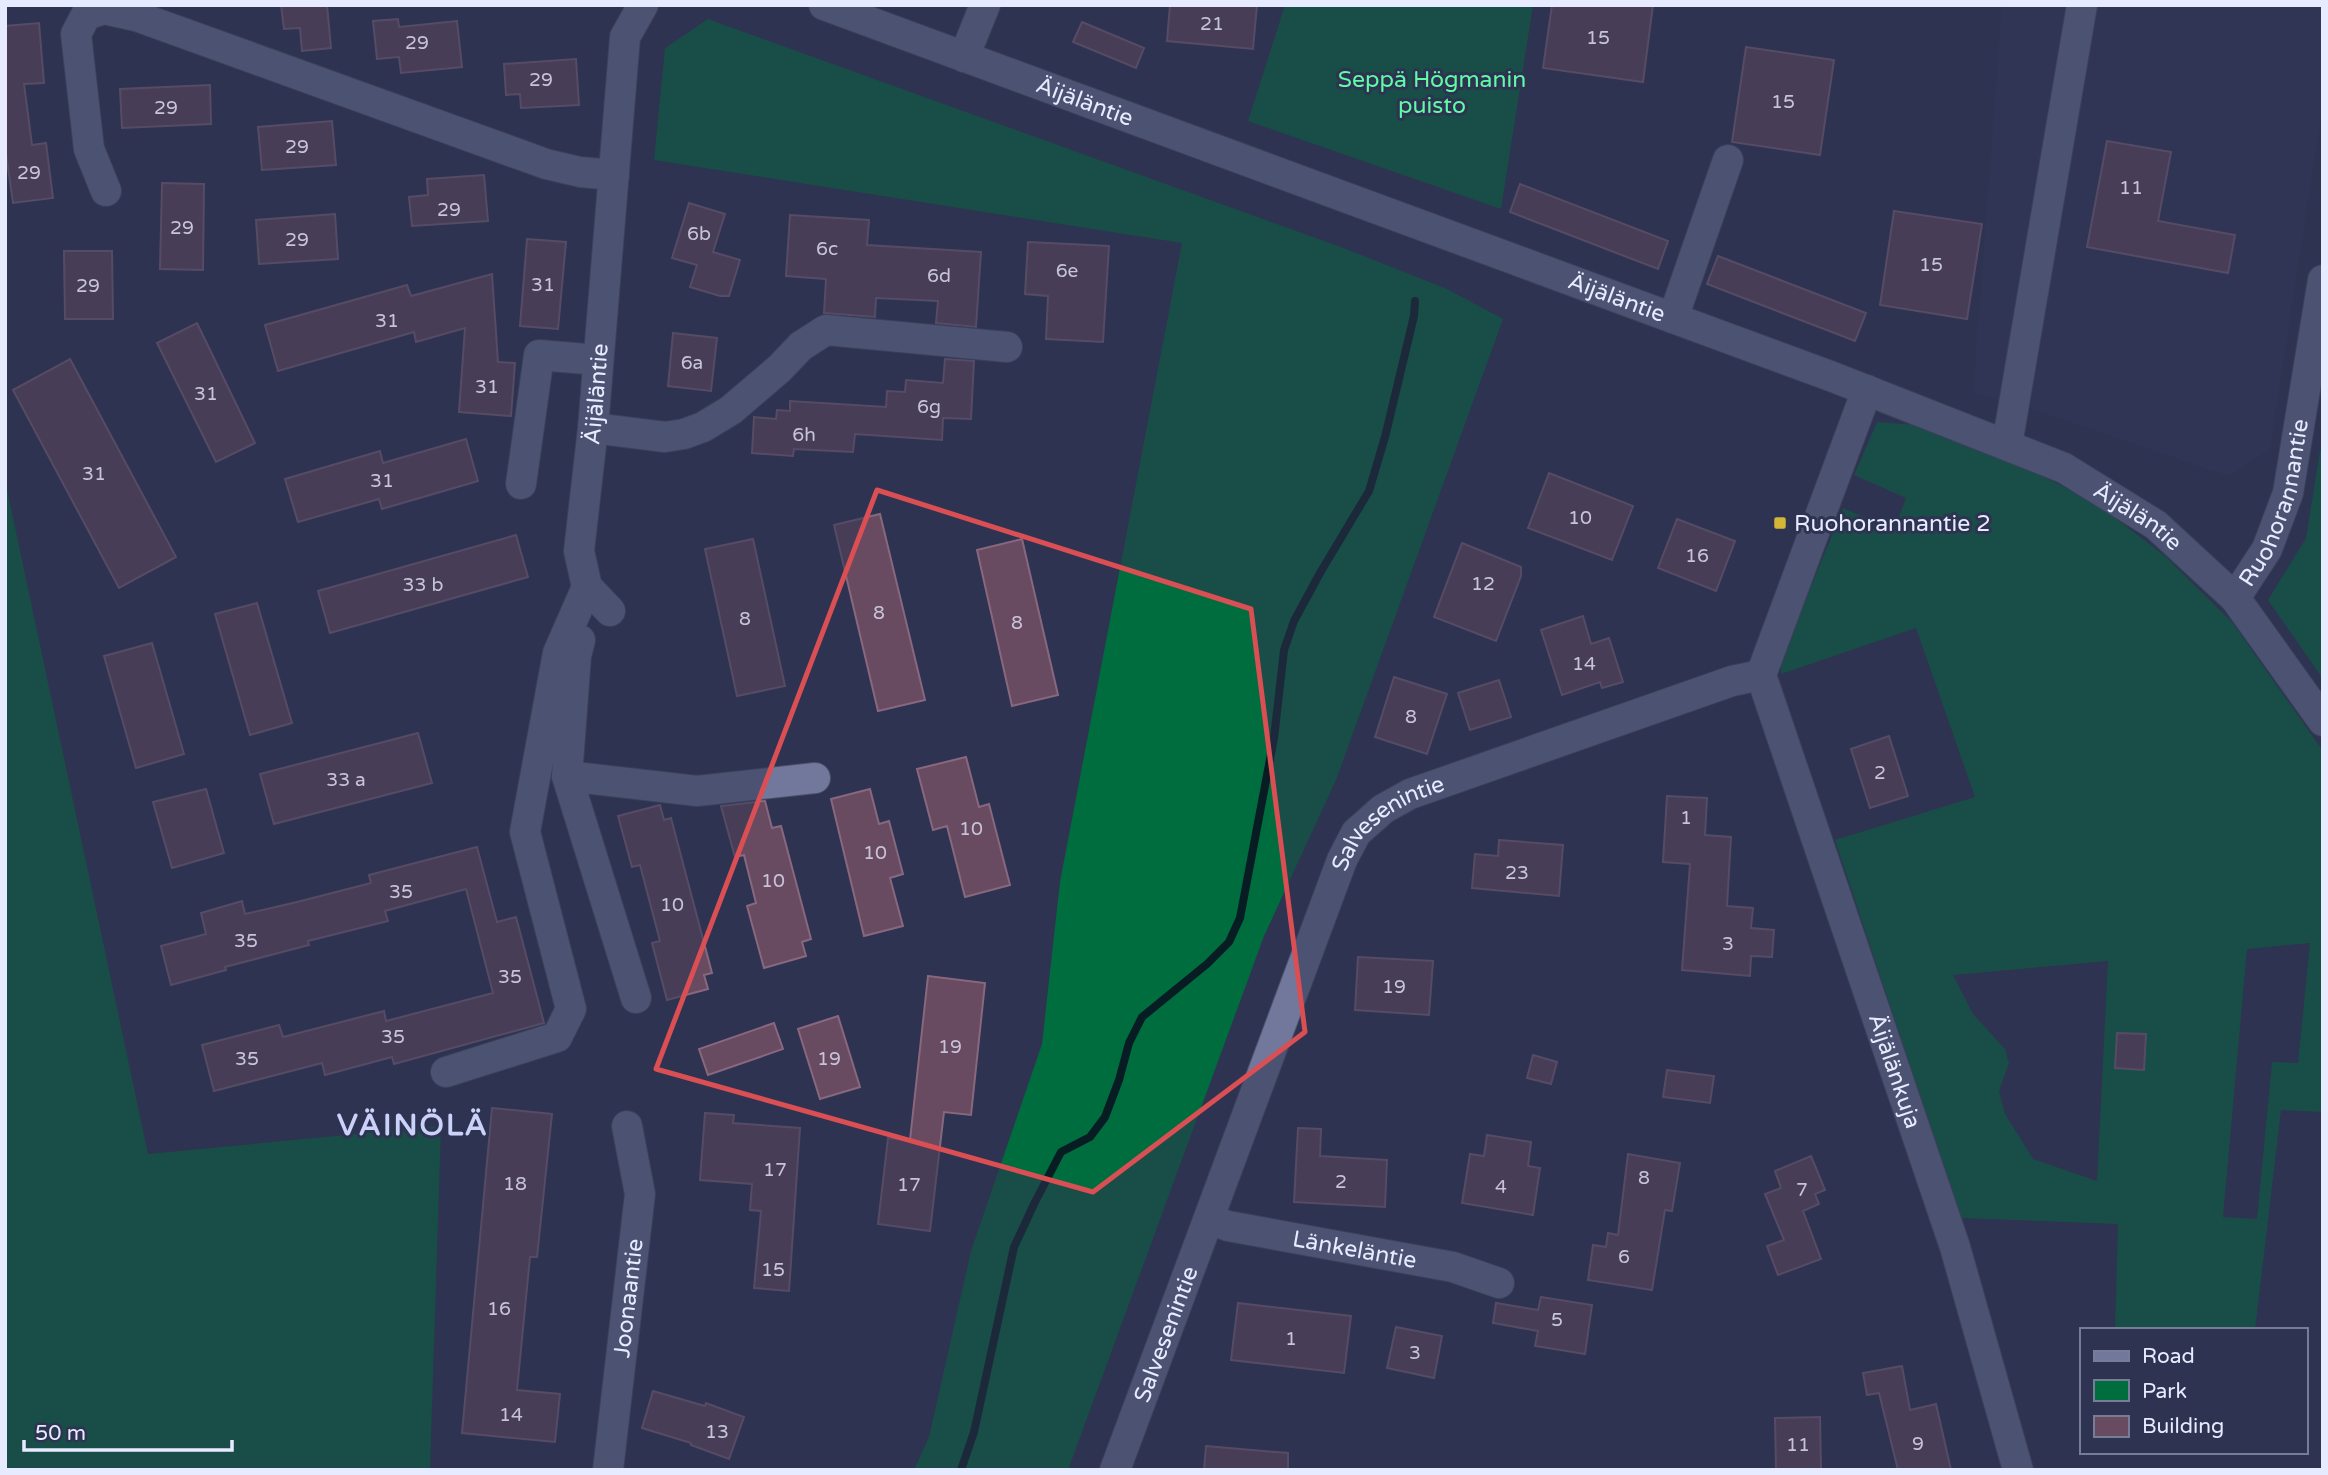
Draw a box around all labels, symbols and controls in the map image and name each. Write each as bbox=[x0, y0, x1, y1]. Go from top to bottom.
house number: 21 bbox=[1200, 13, 1224, 35]
house number: 15 bbox=[1586, 27, 1610, 49]
house number: 29 bbox=[405, 32, 429, 54]
park label: Seppä Högmanin puisto bbox=[1338, 66, 1526, 120]
house number: 29 bbox=[529, 69, 553, 91]
street label: Äijäläntie bbox=[1032, 71, 1137, 133]
house number: 15 bbox=[1771, 91, 1795, 113]
house number: 29 bbox=[154, 97, 178, 119]
house number: 29 bbox=[285, 136, 309, 158]
house number: 29 bbox=[17, 162, 41, 184]
house number: 11 bbox=[2119, 177, 2143, 199]
house number: 29 bbox=[437, 199, 461, 221]
house number: 29 bbox=[170, 217, 194, 239]
house number: 6b bbox=[687, 223, 711, 245]
house number: 29 bbox=[285, 229, 309, 251]
house number: 6c bbox=[816, 238, 838, 260]
house number: 15 bbox=[1919, 254, 1943, 276]
house number: 6e bbox=[1056, 260, 1078, 282]
house number: 6d bbox=[927, 265, 951, 287]
street label: Äijäläntie bbox=[1564, 268, 1669, 329]
house number: 31 bbox=[531, 274, 555, 296]
house number: 29 bbox=[76, 275, 100, 297]
house number: 31 bbox=[375, 310, 399, 332]
street label: Äijäläntie bbox=[578, 342, 615, 446]
house number: 6a bbox=[681, 352, 703, 374]
house number: 31 bbox=[475, 376, 499, 398]
house number: 31 bbox=[194, 383, 218, 405]
house number: 6g bbox=[917, 396, 941, 418]
street label: Ruohorannantie bbox=[2233, 417, 2315, 592]
house number: 6h bbox=[792, 424, 816, 446]
house number: 31 bbox=[82, 463, 106, 485]
house number: 31 bbox=[370, 470, 394, 492]
street label: Äijäläntie bbox=[2088, 477, 2187, 557]
house number: 10 bbox=[1568, 507, 1592, 529]
place label: Ruohorannantie 2 bbox=[1794, 510, 1991, 538]
marker: Ruohorannantie 2 bbox=[1772, 515, 1788, 531]
house number: 16 bbox=[1685, 545, 1709, 567]
house number: 12 bbox=[1471, 573, 1495, 595]
house number: 33 b bbox=[403, 574, 443, 596]
house number: 8 bbox=[873, 602, 885, 624]
house number: 8 bbox=[739, 608, 751, 630]
house number: 8 bbox=[1011, 612, 1023, 634]
house number: 14 bbox=[1572, 653, 1596, 675]
house number: 8 bbox=[1405, 706, 1417, 728]
house number: 2 bbox=[1874, 762, 1886, 784]
house number: 33 a bbox=[326, 769, 366, 791]
street label: Salvesenintie bbox=[1326, 770, 1448, 875]
house number: 1 bbox=[1680, 807, 1692, 829]
house number: 10 bbox=[959, 818, 983, 840]
house number: 10 bbox=[863, 842, 887, 864]
house number: 23 bbox=[1505, 862, 1529, 884]
house number: 10 bbox=[761, 870, 785, 892]
house number: 35 bbox=[389, 881, 413, 903]
house number: 10 bbox=[660, 894, 684, 916]
house number: 35 bbox=[234, 930, 258, 952]
house number: 3 bbox=[1722, 933, 1734, 955]
house number: 35 bbox=[498, 966, 522, 988]
house number: 19 bbox=[1382, 976, 1406, 998]
street label: Äijälänkuja bbox=[1862, 1010, 1927, 1132]
house number: 35 bbox=[381, 1026, 405, 1048]
house number: 19 bbox=[938, 1036, 962, 1058]
house number: 35 bbox=[235, 1048, 259, 1070]
house number: 19 bbox=[817, 1048, 841, 1070]
district label: VÄINÖLÄ bbox=[337, 1107, 489, 1144]
house number: 17 bbox=[763, 1159, 787, 1181]
house number: 8 bbox=[1638, 1167, 1650, 1189]
house number: 2 bbox=[1335, 1171, 1347, 1193]
house number: 18 bbox=[503, 1173, 527, 1195]
house number: 17 bbox=[897, 1174, 921, 1196]
house number: 4 bbox=[1495, 1176, 1507, 1198]
house number: 7 bbox=[1796, 1179, 1808, 1201]
street label: Länkeläntie bbox=[1290, 1225, 1419, 1275]
street label: Joonaantie bbox=[608, 1237, 650, 1359]
house number: 6 bbox=[1618, 1246, 1630, 1268]
house number: 15 bbox=[761, 1259, 785, 1281]
street label: Salvesenintie bbox=[1128, 1263, 1205, 1406]
house number: 16 bbox=[487, 1298, 511, 1320]
house number: 5 bbox=[1551, 1309, 1563, 1331]
house number: 1 bbox=[1285, 1328, 1297, 1350]
legend bbox=[2080, 1328, 2307, 1454]
house number: 3 bbox=[1409, 1342, 1421, 1364]
text: Road bbox=[2142, 1344, 2195, 1369]
text: Park bbox=[2142, 1379, 2187, 1404]
house number: 14 bbox=[499, 1404, 523, 1426]
scale bar bbox=[24, 1408, 233, 1452]
text: Building bbox=[2142, 1414, 2224, 1439]
text: 50 m bbox=[35, 1421, 86, 1446]
house number: 13 bbox=[705, 1421, 729, 1443]
house number: 9 bbox=[1912, 1433, 1924, 1455]
house number: 11 bbox=[1786, 1434, 1810, 1456]

